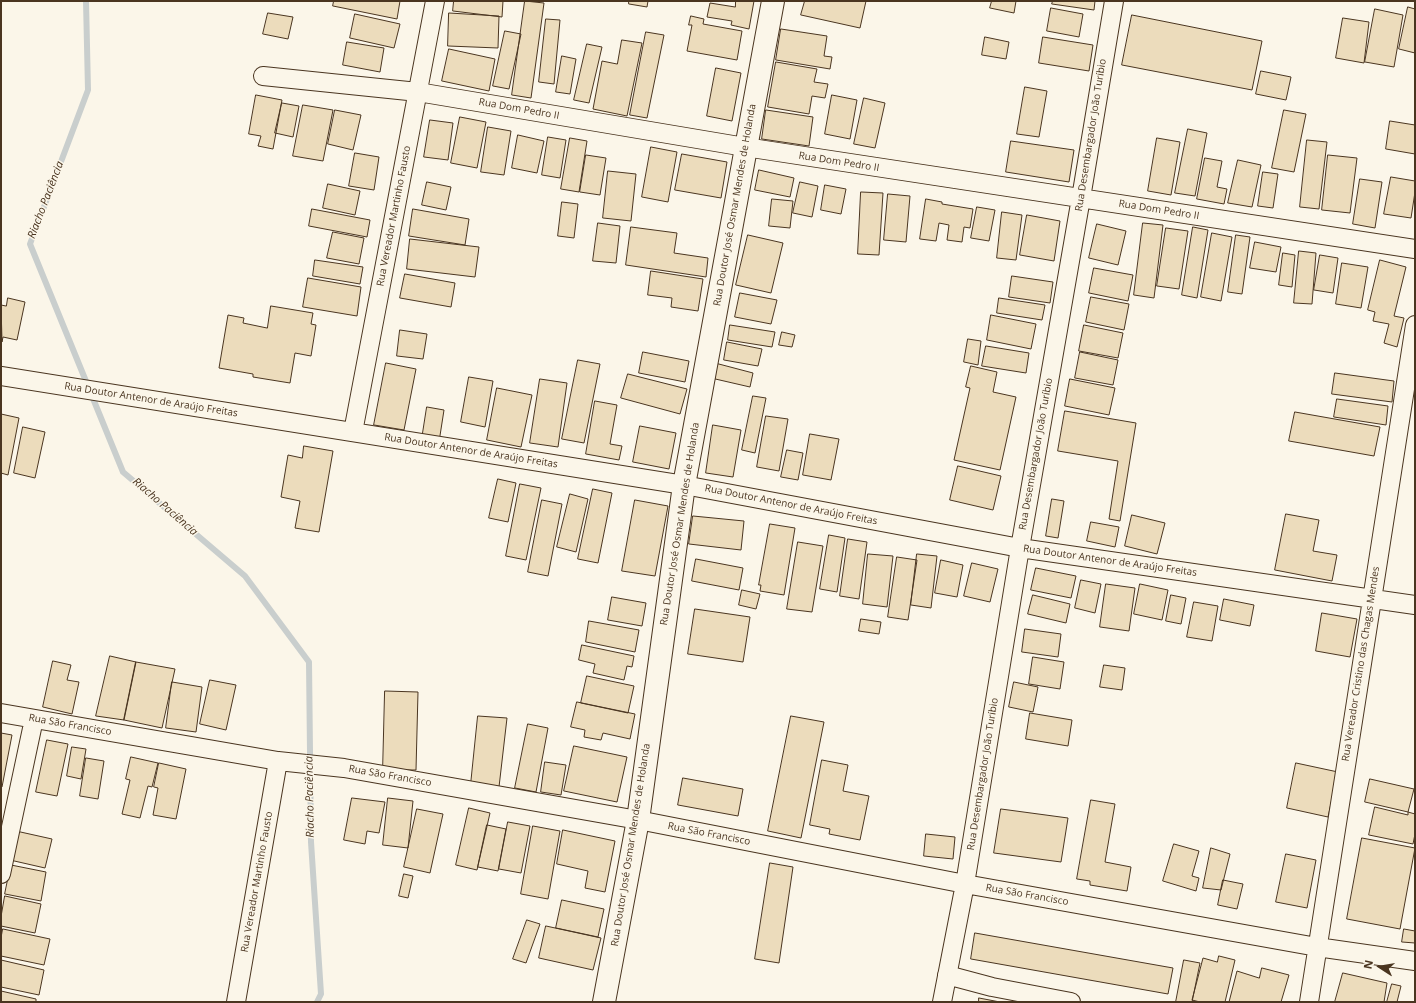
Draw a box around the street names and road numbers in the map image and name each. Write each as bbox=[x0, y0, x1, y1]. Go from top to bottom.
street label: Rua Desembargador João Turíbio bbox=[1073, 58, 1109, 212]
street label: Rua Dom Pedro II bbox=[478, 96, 560, 122]
street label: Rua Doutor José Osmar Mendes de Holanda bbox=[711, 103, 759, 307]
street label: Rua Vereador Martinho Fausto bbox=[374, 145, 414, 287]
street label: Rua Dom Pedro II bbox=[798, 150, 880, 174]
street label: Rua Dom Pedro II bbox=[1118, 198, 1200, 222]
street label: Rua Desembargador João Turíbio bbox=[1017, 377, 1055, 531]
street label: Rua Doutor Antenor de Araújo Freitas bbox=[63, 380, 239, 420]
street label: Rua Doutor José Osmar Mendes de Holanda bbox=[658, 422, 702, 626]
street label: Rua Doutor Antenor de Araújo Freitas bbox=[383, 431, 559, 471]
street label: Rua Doutor Antenor de Araújo Freitas bbox=[704, 482, 878, 528]
street label: Rua Doutor Antenor de Araújo Freitas bbox=[1022, 543, 1198, 579]
street label: Rua Vereador Cristino das Chagas Mendes bbox=[1340, 566, 1382, 762]
street label: Rua Desembargador João Turíbio bbox=[965, 697, 1001, 851]
street label: Rua São Francisco bbox=[28, 712, 112, 738]
street label: Rua Doutor José Osmar Mendes de Holanda bbox=[609, 743, 653, 947]
street label: Rua São Francisco bbox=[348, 763, 432, 789]
street label: Rua Vereador Martinho Fausto bbox=[239, 811, 275, 953]
street label: Rua São Francisco bbox=[667, 820, 751, 848]
street label: Rua São Francisco bbox=[985, 882, 1069, 908]

